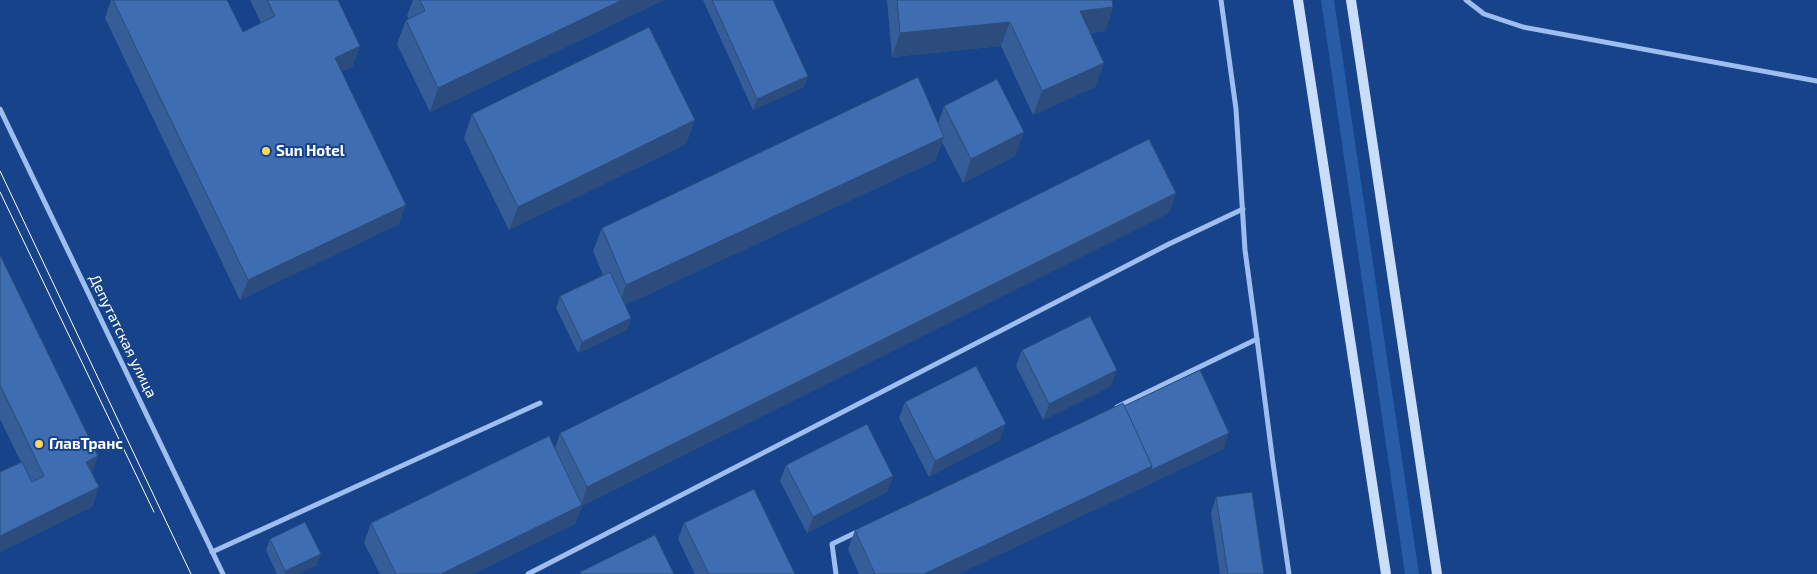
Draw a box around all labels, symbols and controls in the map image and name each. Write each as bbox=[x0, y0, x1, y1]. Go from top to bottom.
place label: Sun Hotel bbox=[276, 141, 345, 159]
marker: Sun Hotel bbox=[260, 145, 272, 157]
street label: Депутатская улица bbox=[85, 271, 162, 401]
place label: ГлавТранс bbox=[49, 434, 123, 452]
marker: ГлавТранс bbox=[33, 438, 45, 450]

